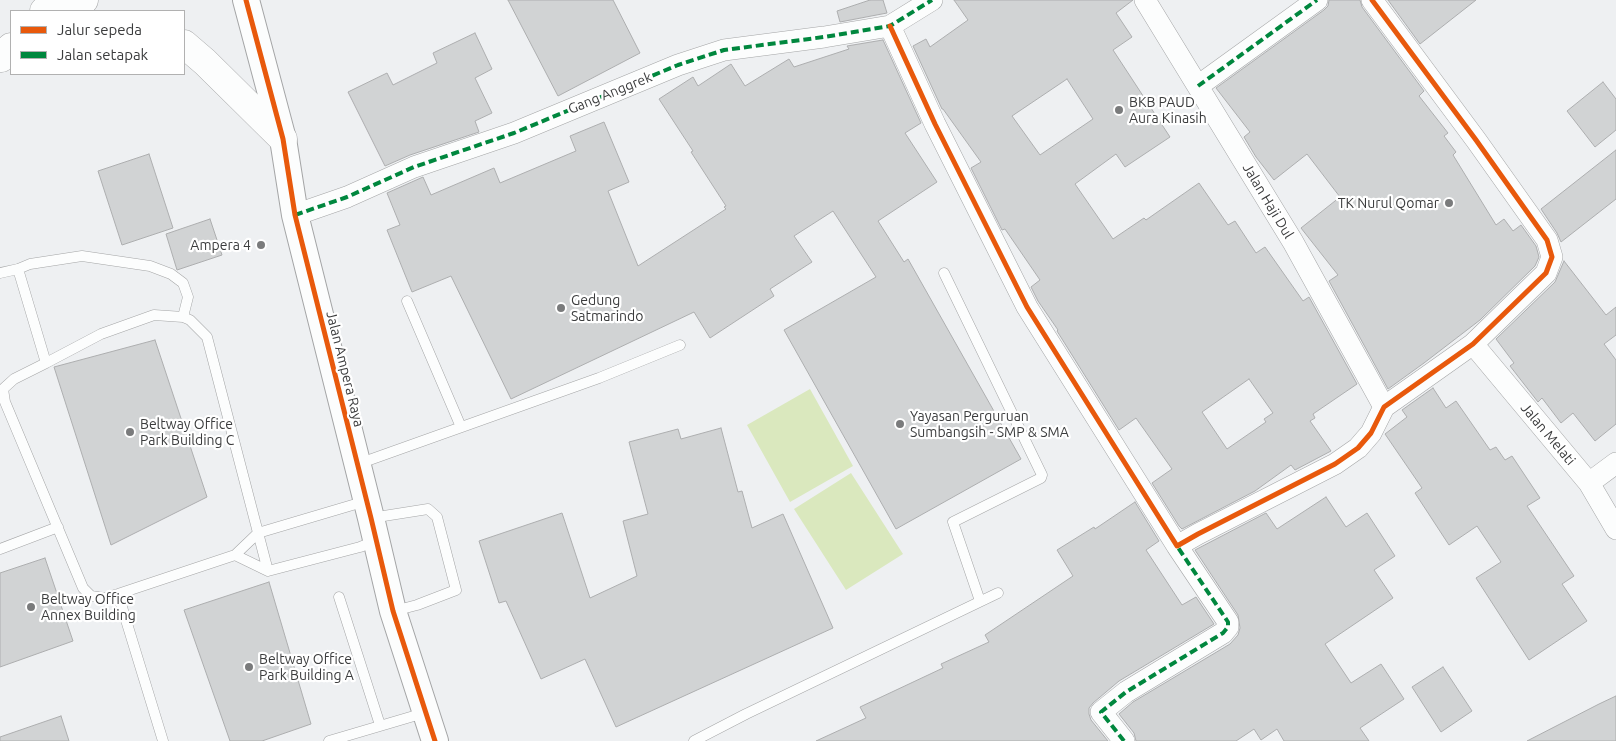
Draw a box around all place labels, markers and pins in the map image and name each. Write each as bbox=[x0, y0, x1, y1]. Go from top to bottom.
place label: BKB PAUD Aura Kinasih bbox=[1129, 94, 1207, 126]
marker: BKB PAUD Aura Kinasih bbox=[1113, 104, 1125, 116]
place label: TK Nurul Qomar bbox=[1338, 195, 1439, 211]
marker: TK Nurul Qomar bbox=[1443, 197, 1455, 209]
place label: Ampera 4 bbox=[190, 237, 251, 253]
marker: Ampera 4 bbox=[255, 239, 267, 251]
place label: Gedung Satmarindo bbox=[571, 292, 643, 324]
marker: Gedung Satmarindo bbox=[555, 302, 567, 314]
place label: Yayasan Perguruan Sumbangsih - SMP & SMA bbox=[910, 408, 1069, 441]
place label: Beltway Office Park Building C bbox=[140, 416, 234, 448]
marker: Yayasan Perguruan Sumbangsih - SMP & SMA bbox=[894, 418, 906, 430]
marker: Beltway Office Park Building C bbox=[124, 426, 136, 438]
place label: Beltway Office Annex Building bbox=[41, 591, 136, 624]
marker: Beltway Office Annex Building bbox=[25, 601, 37, 613]
place label: Beltway Office Park Building A bbox=[259, 651, 354, 684]
marker: Beltway Office Park Building A bbox=[243, 661, 255, 673]

